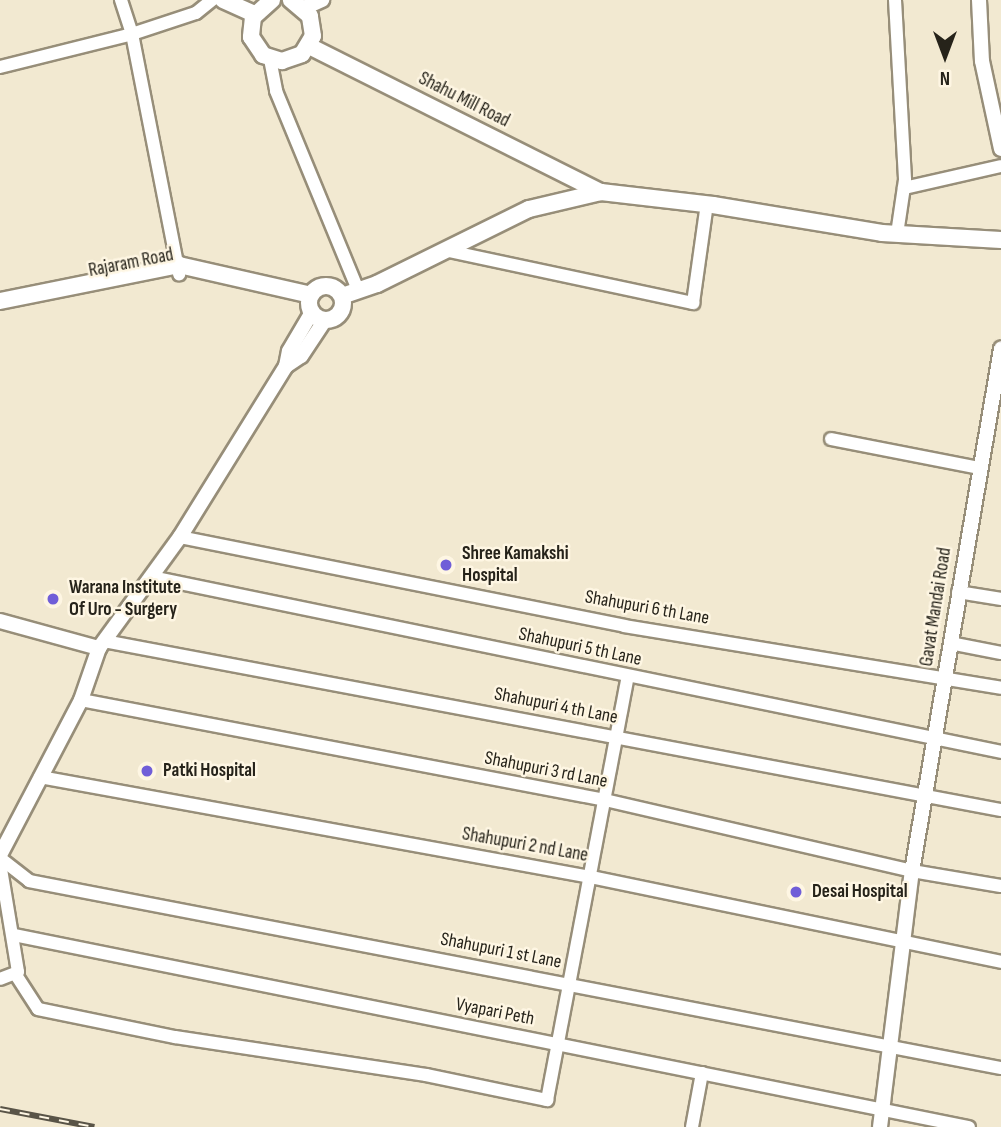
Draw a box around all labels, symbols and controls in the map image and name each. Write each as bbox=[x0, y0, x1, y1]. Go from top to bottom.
north arrow bbox=[910, 21, 980, 91]
text: N bbox=[940, 66, 950, 89]
street label: Shahu Mill Road bbox=[415, 67, 513, 133]
street label: Rajaram Road bbox=[87, 244, 175, 282]
place label: Shree Kamakshi Hospital bbox=[462, 543, 569, 587]
street label: Gavat Mandai Road bbox=[915, 546, 957, 668]
marker: Shree Kamakshi Hospital bbox=[436, 555, 456, 575]
place label: Warana Institute Of Uro - Surgery bbox=[69, 577, 181, 621]
street label: Shahupuri 6 th Lane bbox=[583, 586, 711, 630]
marker: Warana Institute Of Uro - Surgery bbox=[43, 589, 63, 609]
street label: Shahupuri 5 th Lane bbox=[516, 623, 644, 671]
street label: Shahupuri 4 th Lane bbox=[492, 683, 620, 729]
street label: Shahupuri 3 rd Lane bbox=[483, 747, 609, 793]
place label: Patki Hospital bbox=[163, 760, 256, 782]
marker: Patki Hospital bbox=[137, 761, 157, 781]
street label: Shahupuri 2 nd Lane bbox=[460, 823, 590, 867]
place label: Desai Hospital bbox=[812, 881, 908, 903]
marker: Desai Hospital bbox=[786, 882, 806, 902]
street label: Shahupuri 1 st Lane bbox=[439, 928, 563, 974]
street label: Vyapari Peth bbox=[454, 993, 536, 1031]

